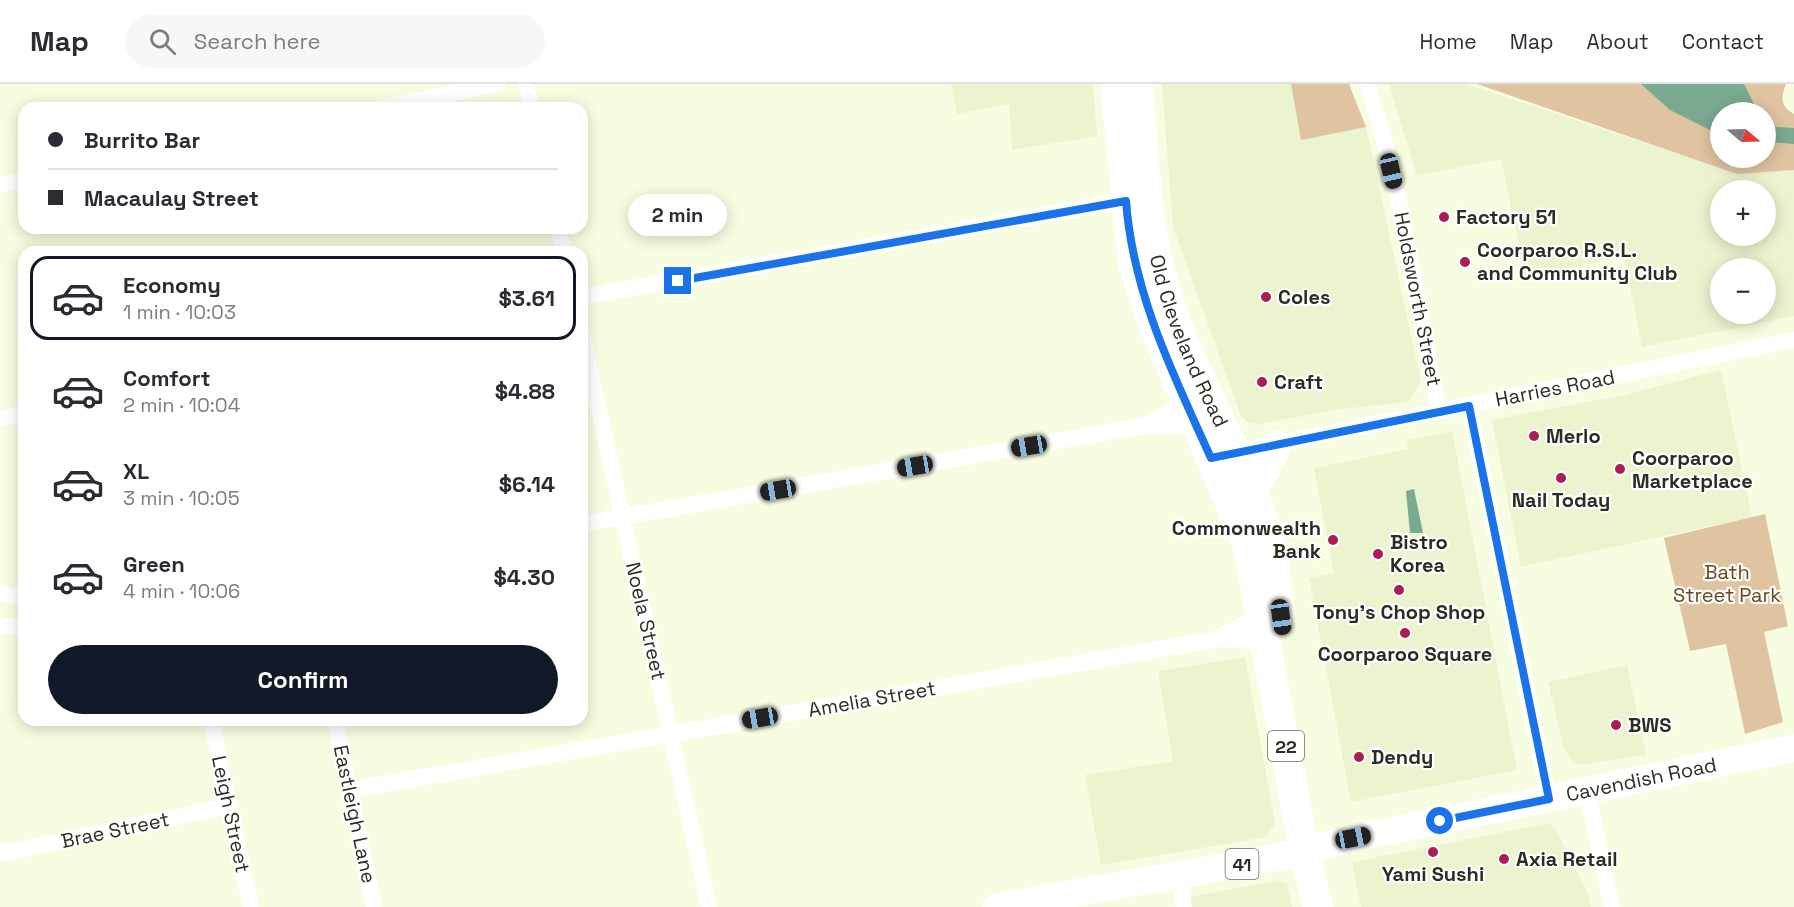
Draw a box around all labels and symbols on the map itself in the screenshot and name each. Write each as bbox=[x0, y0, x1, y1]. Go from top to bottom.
north arrow bbox=[1710, 102, 1776, 168]
car bbox=[1378, 151, 1404, 191]
callout: 2 min bbox=[628, 194, 728, 236]
place label: Factory 51 bbox=[1456, 204, 1556, 230]
street label: Holdsworth Street bbox=[1388, 210, 1448, 388]
marker: Factory 51 bbox=[1437, 210, 1451, 224]
place label: Coorparoo R.S.L. and Community Club bbox=[1477, 237, 1678, 286]
street label: Old Cleveland Road bbox=[1144, 252, 1234, 431]
marker: Coorparoo R.S.L. and Community Club bbox=[1458, 255, 1472, 269]
route end bbox=[664, 267, 691, 294]
place label: Coles bbox=[1278, 284, 1330, 310]
marker: Coles bbox=[1259, 290, 1273, 304]
street label: Harries Road bbox=[1493, 364, 1617, 412]
place label: Craft bbox=[1274, 369, 1323, 395]
marker: Craft bbox=[1255, 375, 1269, 389]
place label: Merlo bbox=[1546, 423, 1601, 449]
marker: Merlo bbox=[1527, 429, 1541, 443]
car bbox=[1010, 434, 1048, 458]
place label: Coorparoo Marketplace bbox=[1632, 445, 1753, 494]
car bbox=[896, 454, 934, 478]
marker: Coorparoo Marketplace bbox=[1613, 462, 1627, 476]
marker: Nail Today bbox=[1554, 471, 1568, 485]
car bbox=[759, 478, 797, 502]
place label: Nail Today bbox=[1512, 487, 1610, 513]
place label: Commonwealth Bank bbox=[1172, 515, 1321, 564]
place label: Bistro Korea bbox=[1390, 529, 1448, 578]
marker: Commonwealth Bank bbox=[1326, 533, 1340, 547]
marker: Bistro Korea bbox=[1371, 547, 1385, 561]
park label: Bath Street Park bbox=[1673, 559, 1781, 608]
street label: Noela Street bbox=[620, 560, 672, 682]
marker: Tony’s Chop Shop bbox=[1392, 583, 1406, 597]
car bbox=[1270, 598, 1292, 636]
place label: Tony’s Chop Shop bbox=[1313, 599, 1485, 625]
marker: Coorparoo Square bbox=[1398, 626, 1412, 640]
place label: Coorparoo Square bbox=[1318, 641, 1492, 667]
street label: Amelia Street bbox=[806, 675, 938, 723]
car bbox=[741, 706, 779, 730]
place label: BWS bbox=[1628, 712, 1671, 738]
marker: BWS bbox=[1609, 718, 1623, 732]
road number: 22 bbox=[1268, 731, 1304, 761]
street label: Eastleigh Lane bbox=[328, 743, 382, 885]
place label: Dendy bbox=[1371, 744, 1433, 770]
marker: Dendy bbox=[1352, 750, 1366, 764]
street label: Cavendish Road bbox=[1564, 751, 1719, 807]
street label: Leigh Street bbox=[206, 753, 256, 875]
street label: Brae Street bbox=[59, 806, 171, 854]
route start bbox=[1426, 807, 1453, 834]
car bbox=[1334, 826, 1372, 850]
marker: Yami Sushi bbox=[1426, 845, 1440, 859]
place label: Axia Retail bbox=[1516, 846, 1618, 872]
road number: 41 bbox=[1226, 849, 1258, 879]
marker: Axia Retail bbox=[1497, 852, 1511, 866]
place label: Yami Sushi bbox=[1382, 861, 1484, 887]

